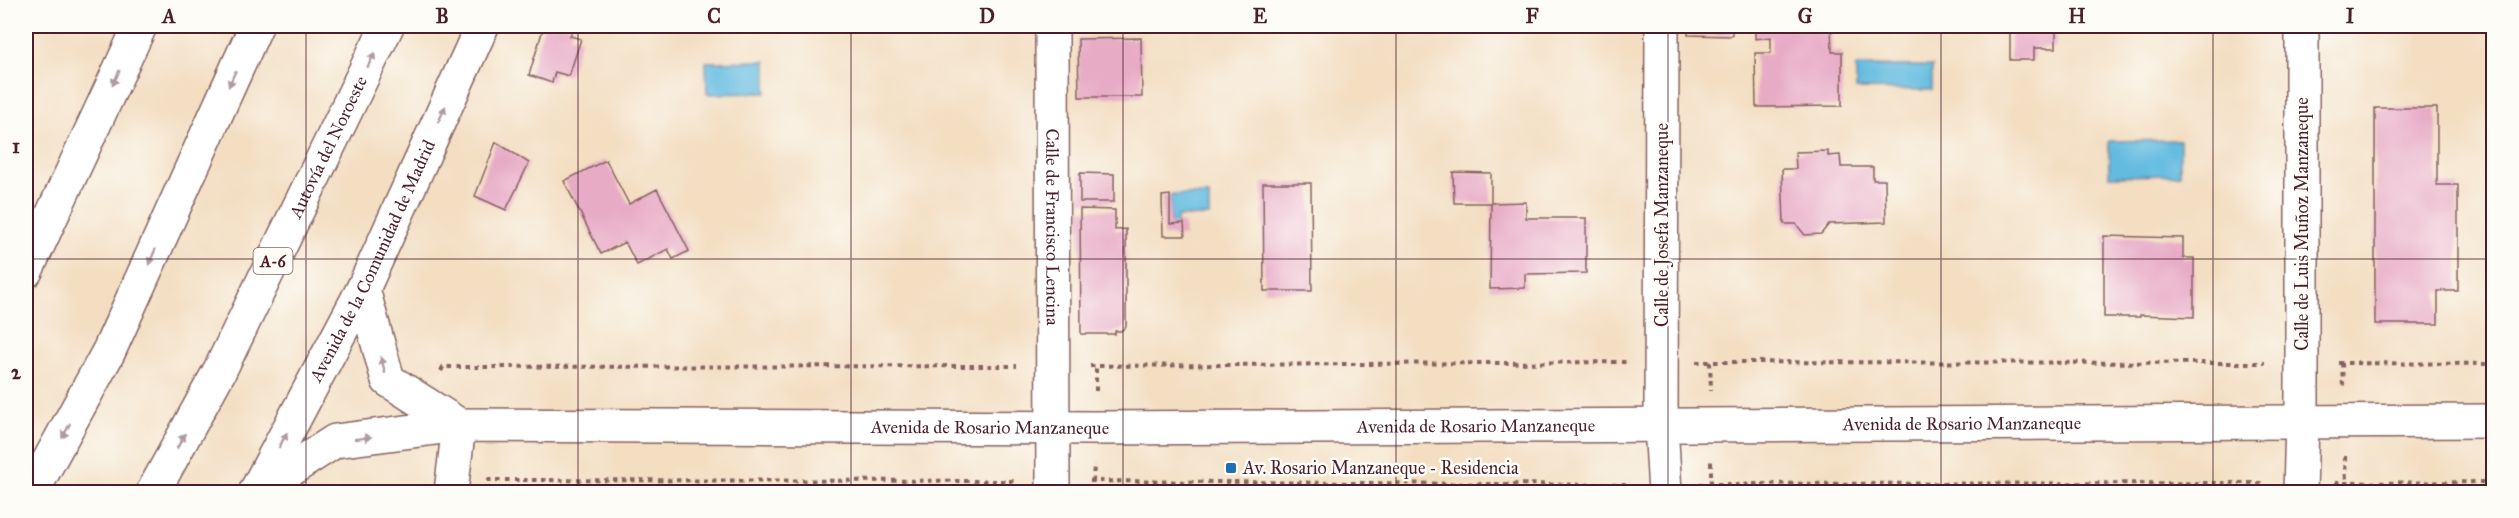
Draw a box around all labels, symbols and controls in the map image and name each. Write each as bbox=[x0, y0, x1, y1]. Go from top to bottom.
text: A bbox=[160, 4, 176, 28]
text: B bbox=[435, 4, 449, 28]
text: C bbox=[707, 4, 721, 28]
text: D bbox=[979, 4, 995, 28]
text: E bbox=[1253, 4, 1268, 28]
text: F bbox=[1525, 4, 1539, 28]
text: G bbox=[1798, 4, 1813, 28]
text: H bbox=[2068, 4, 2086, 28]
text: I bbox=[2346, 4, 2355, 28]
one-way arrow bbox=[366, 51, 375, 68]
one-way arrow bbox=[111, 70, 120, 87]
one-way arrow bbox=[227, 70, 236, 87]
street label: Autovía del Noroeste bbox=[284, 72, 372, 223]
street label: Calle de Luis Muñoz Manzaneque bbox=[2291, 97, 2314, 351]
one-way arrow bbox=[437, 104, 447, 122]
street label: Calle de Josefa Manzaneque bbox=[1651, 123, 1674, 327]
street label: Calle de Francisco Lencina bbox=[1041, 128, 1064, 326]
text: 1 bbox=[12, 134, 20, 158]
street label: Avenida de la Comunidad de Madrid bbox=[304, 137, 440, 387]
one-way arrow bbox=[147, 248, 156, 265]
road number: A-6 bbox=[254, 248, 292, 274]
one-way arrow bbox=[378, 356, 388, 374]
text: 2 bbox=[11, 360, 22, 384]
street label: Avenida de Rosario Manzaneque bbox=[1842, 412, 2081, 435]
street label: Avenida de Rosario Manzaneque bbox=[1356, 414, 1595, 438]
street label: Avenida de Rosario Manzaneque bbox=[870, 416, 1109, 440]
one-way arrow bbox=[61, 423, 71, 440]
one-way arrow bbox=[278, 431, 288, 448]
one-way arrow bbox=[176, 432, 186, 449]
one-way arrow bbox=[353, 433, 372, 443]
place label: Av. Rosario Manzaneque - Residencia bbox=[1242, 457, 1519, 480]
marker: Av. Rosario Manzaneque - Residencia bbox=[1224, 461, 1238, 475]

